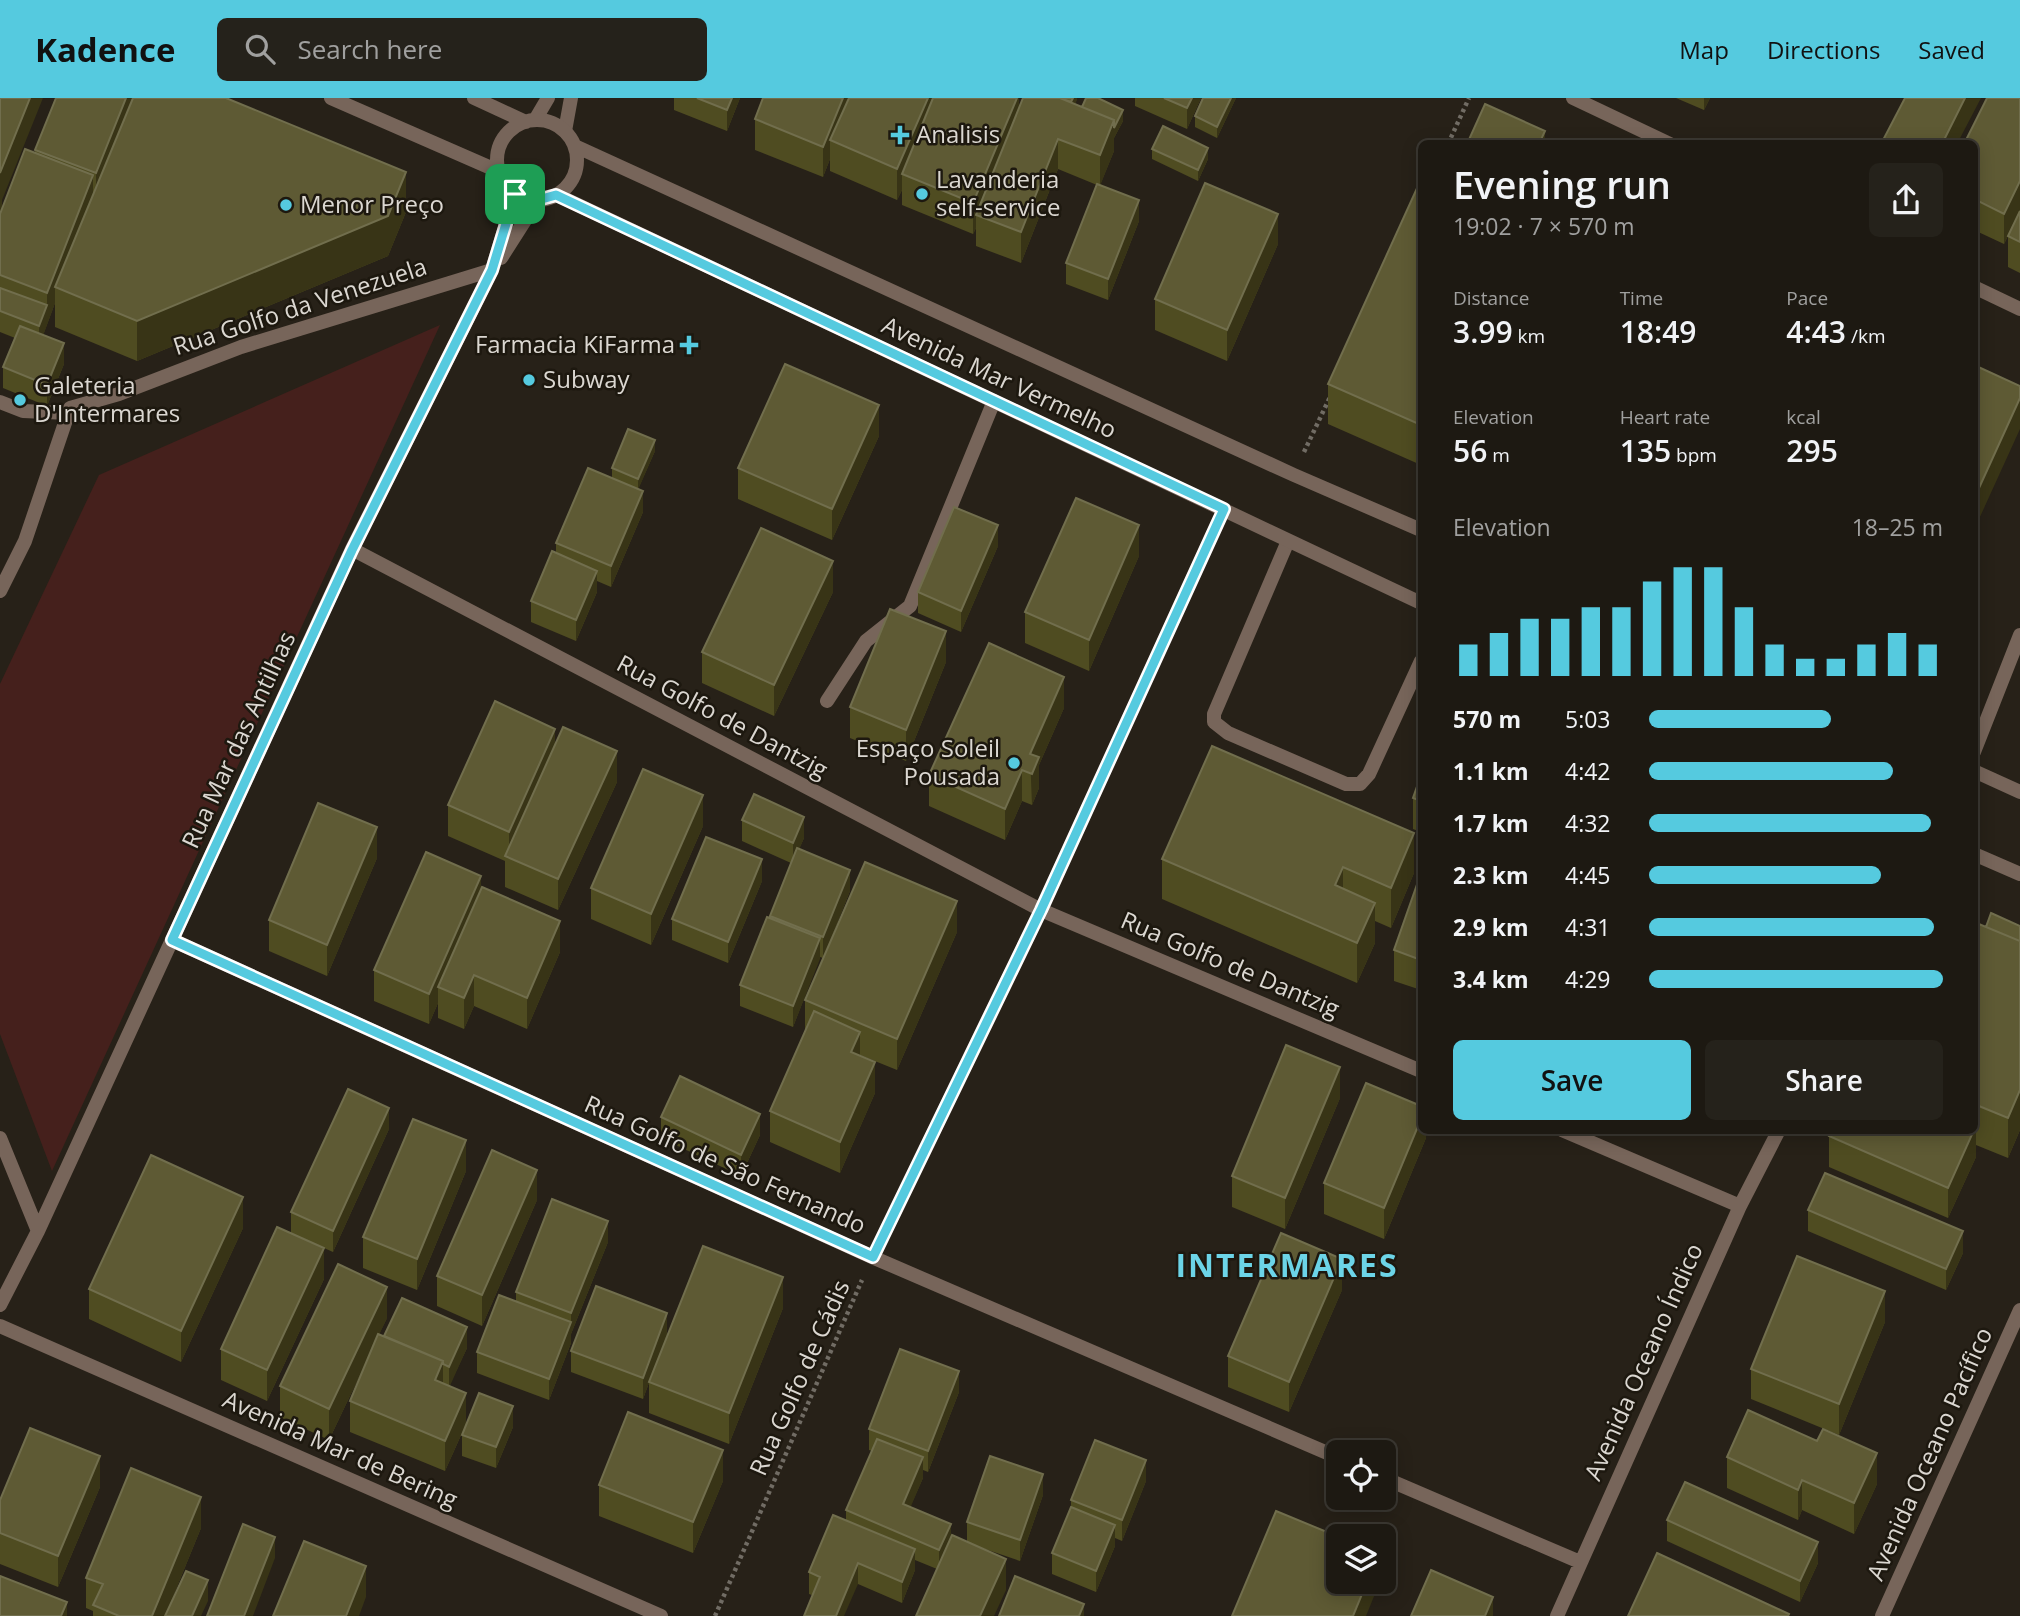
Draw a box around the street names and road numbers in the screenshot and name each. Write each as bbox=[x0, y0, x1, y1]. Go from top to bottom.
street label: Rua Golfo da Venezuela bbox=[168, 249, 431, 362]
street label: Avenida Mar Vermelho bbox=[877, 308, 1122, 446]
street label: Rua Mar das Antilhas bbox=[173, 626, 302, 853]
street label: Rua Golfo de Dantzig bbox=[611, 646, 834, 785]
street label: Rua Golfo de Dantzig bbox=[1116, 903, 1345, 1025]
street label: Rua Golfo de São Fernando bbox=[580, 1087, 872, 1241]
street label: Avenida Oceano Índico bbox=[1575, 1238, 1710, 1485]
street label: Rua Golfo de Cádis bbox=[741, 1274, 857, 1480]
street label: Avenida Oceano Pacífico bbox=[1858, 1322, 1999, 1585]
street label: Avenida Mar de Bering bbox=[218, 1382, 463, 1515]

